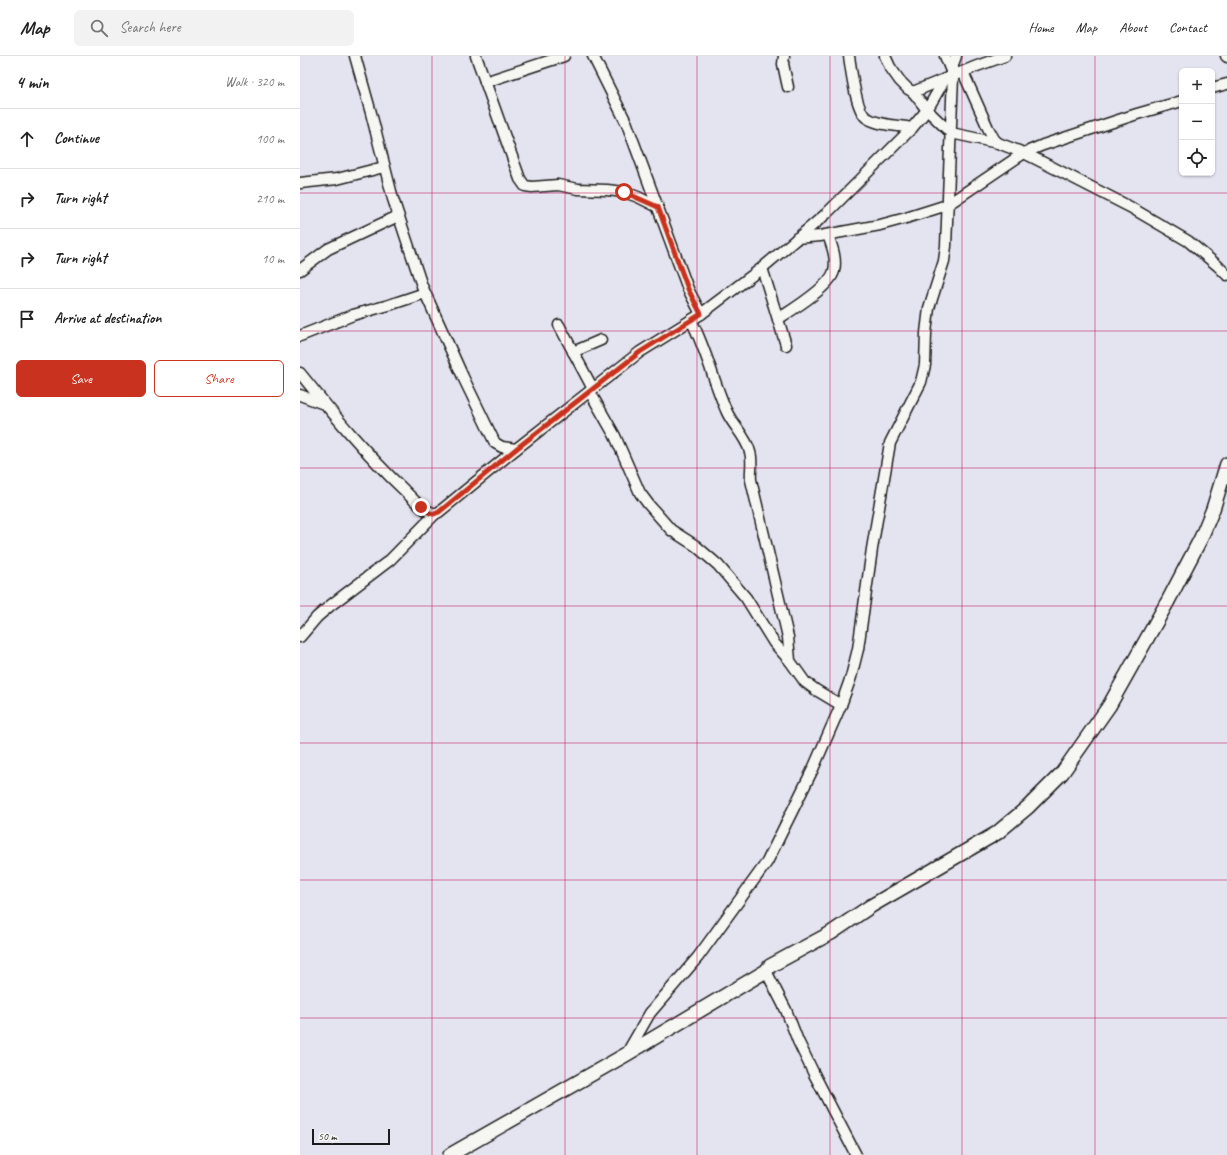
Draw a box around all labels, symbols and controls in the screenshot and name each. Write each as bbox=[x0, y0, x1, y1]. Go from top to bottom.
search box bbox=[74, 10, 354, 46]
text: Map bbox=[20, 16, 50, 40]
icon: search bbox=[88, 17, 110, 39]
text: Search here bbox=[120, 18, 181, 37]
text: Home bbox=[1028, 19, 1054, 36]
text: Map bbox=[1076, 19, 1097, 36]
text: About bbox=[1119, 19, 1147, 36]
text: Contact bbox=[1169, 19, 1207, 36]
map controls bbox=[1179, 68, 1215, 176]
button: + bbox=[1179, 68, 1215, 104]
text: 4 min bbox=[16, 72, 49, 93]
text: Walk · 320 m bbox=[225, 74, 284, 90]
button: − bbox=[1179, 104, 1215, 140]
icon: ahead bbox=[16, 128, 38, 150]
text: Continue bbox=[54, 129, 99, 148]
text: 100 m bbox=[256, 131, 284, 147]
button: locate bbox=[1179, 140, 1215, 176]
route start bbox=[615, 183, 633, 201]
icon: right bbox=[16, 188, 38, 210]
text: Turn right bbox=[54, 189, 107, 208]
text: 210 m bbox=[256, 191, 284, 207]
icon: right bbox=[16, 248, 38, 270]
text: Turn right bbox=[54, 249, 107, 268]
text: 10 m bbox=[262, 251, 284, 267]
icon: arrive bbox=[16, 308, 38, 330]
text: Arrive at destination bbox=[54, 309, 161, 328]
button: Save bbox=[16, 360, 146, 397]
button: Share bbox=[154, 360, 284, 397]
route end bbox=[412, 498, 430, 516]
scale bar bbox=[312, 1127, 390, 1146]
text: 50 m bbox=[318, 1129, 337, 1143]

